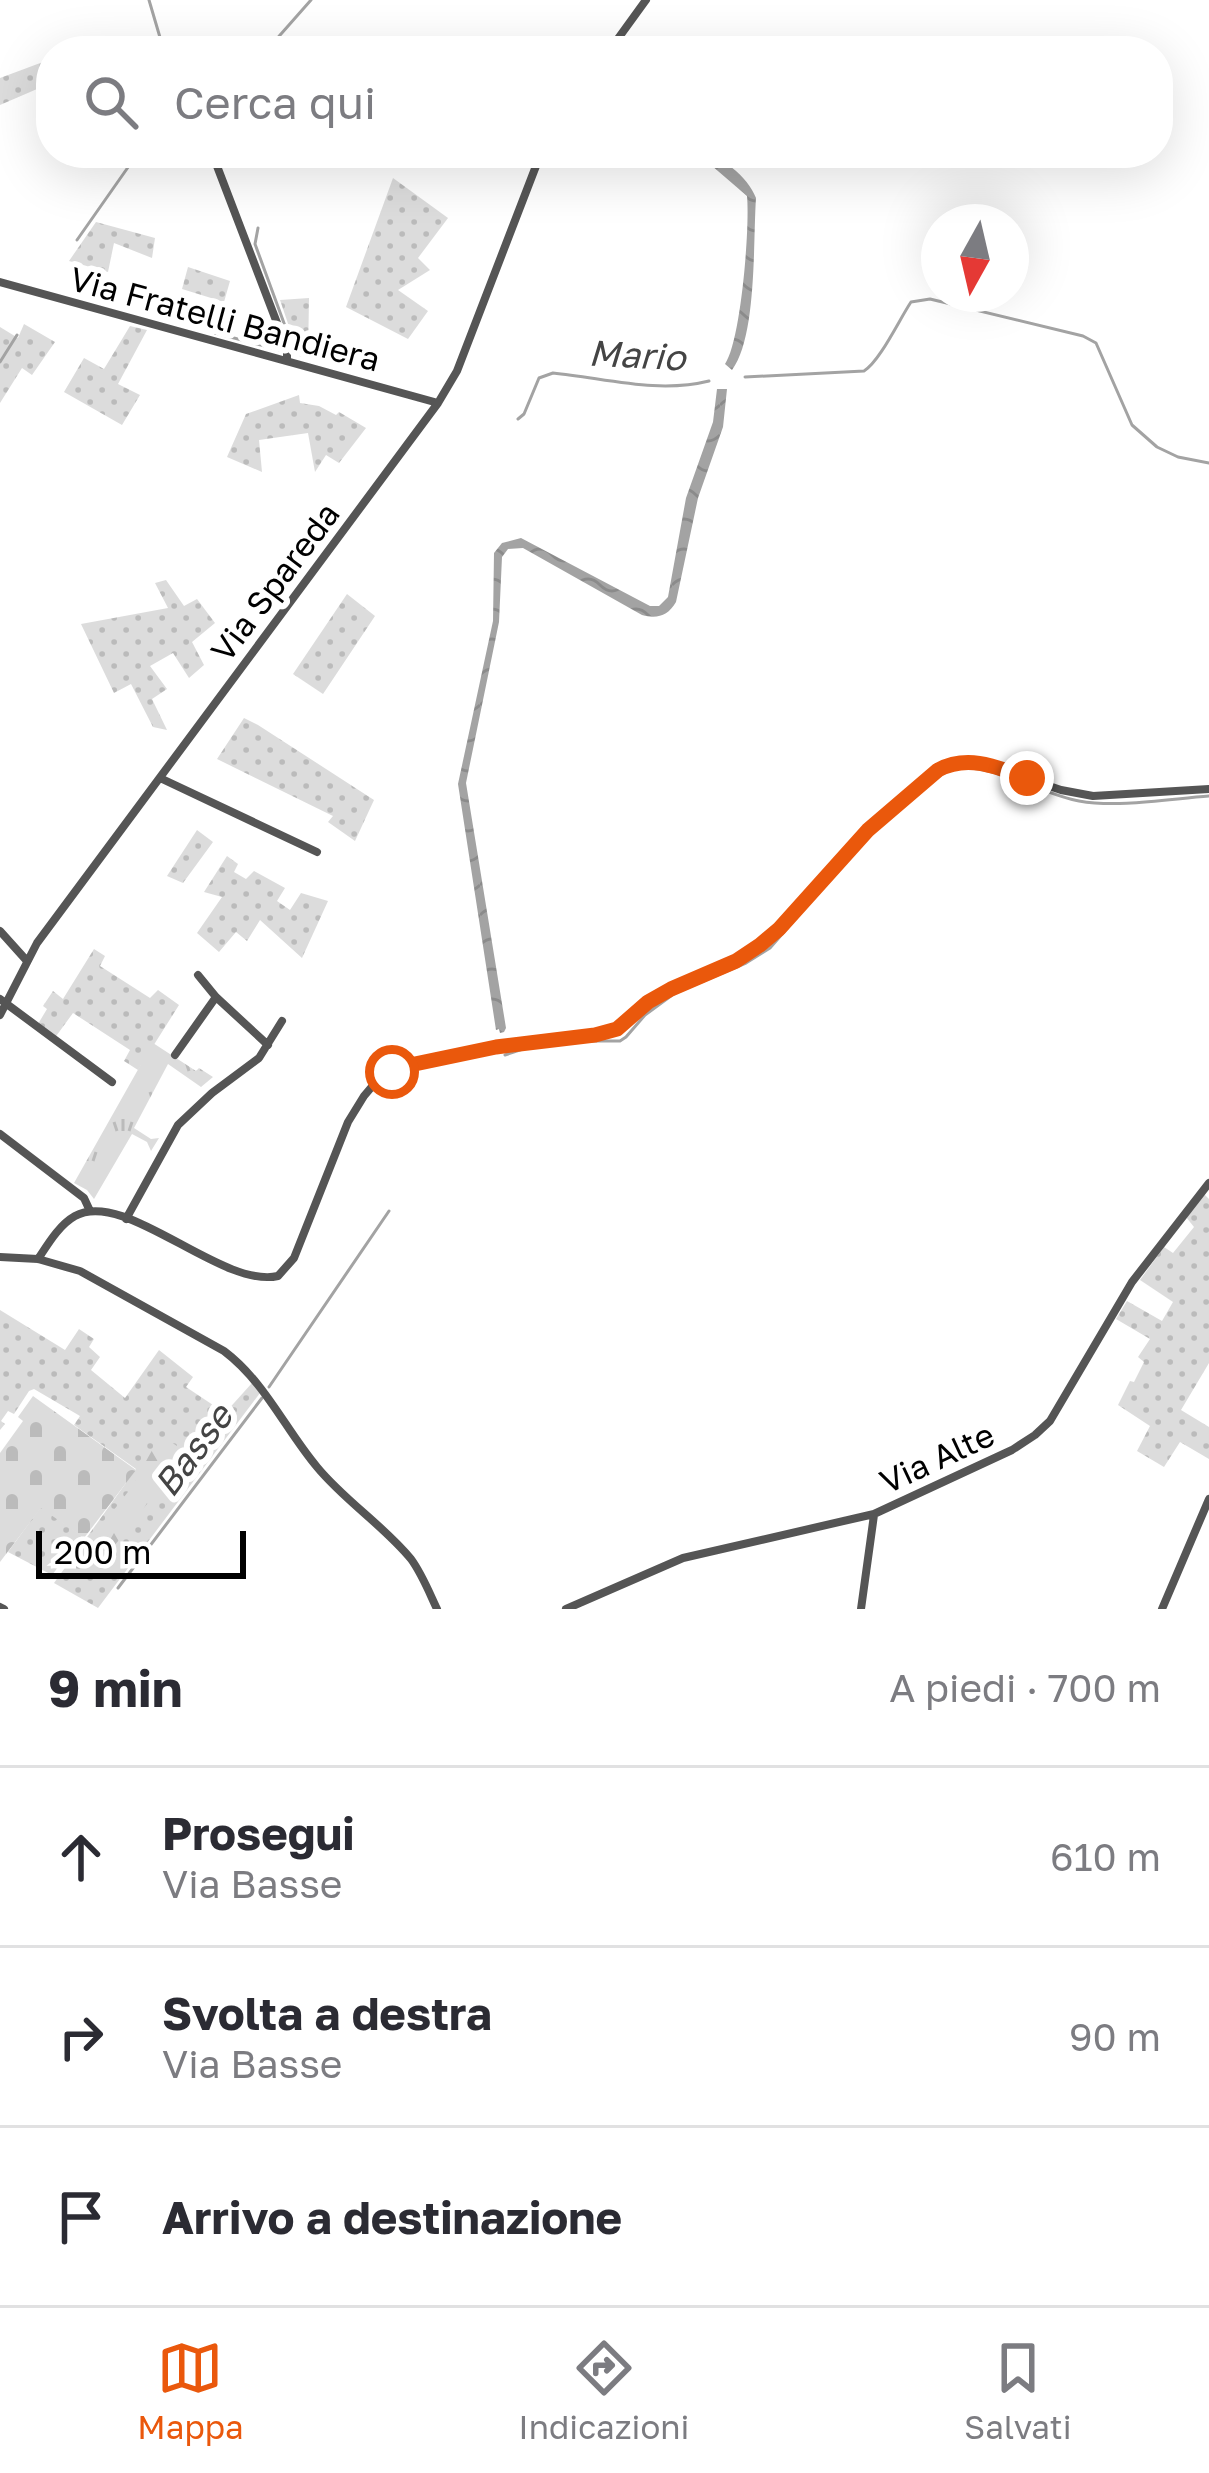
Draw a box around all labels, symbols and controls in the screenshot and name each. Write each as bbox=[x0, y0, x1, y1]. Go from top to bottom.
search box bbox=[36, 36, 1173, 168]
icon: search bbox=[78, 69, 144, 135]
text: Cerca qui bbox=[174, 75, 376, 129]
north arrow bbox=[921, 204, 1029, 312]
street label: Via Fratelli Bandiera bbox=[66, 258, 384, 379]
water label: Mario bbox=[588, 331, 689, 379]
street label: Via Spareda bbox=[202, 495, 347, 669]
route end bbox=[1000, 751, 1054, 805]
route start bbox=[365, 1045, 419, 1099]
water label: Basse bbox=[144, 1394, 242, 1504]
street label: Via Alte bbox=[873, 1414, 1000, 1501]
scale bar bbox=[36, 1525, 246, 1578]
text: 200 m bbox=[54, 1532, 152, 1571]
text: 9 min bbox=[48, 1657, 183, 1718]
text: A piedi · 700 m bbox=[889, 1664, 1161, 1711]
text: Prosegui bbox=[162, 1806, 355, 1860]
icon: ahead bbox=[48, 1824, 114, 1890]
text: 610 m bbox=[1050, 1833, 1161, 1880]
text: Via Basse bbox=[162, 1860, 343, 1907]
text: Svolta a destra bbox=[162, 1986, 492, 2040]
icon: right bbox=[48, 2004, 114, 2070]
text: 90 m bbox=[1069, 2013, 1161, 2060]
text: Via Basse bbox=[162, 2040, 343, 2087]
icon: arrive bbox=[48, 2184, 114, 2250]
text: Arrivo a destinazione bbox=[162, 2190, 622, 2244]
tab: Mappa bbox=[137, 2335, 244, 2446]
tab: Indicazioni bbox=[518, 2335, 689, 2446]
tab: Salvati bbox=[964, 2335, 1072, 2446]

